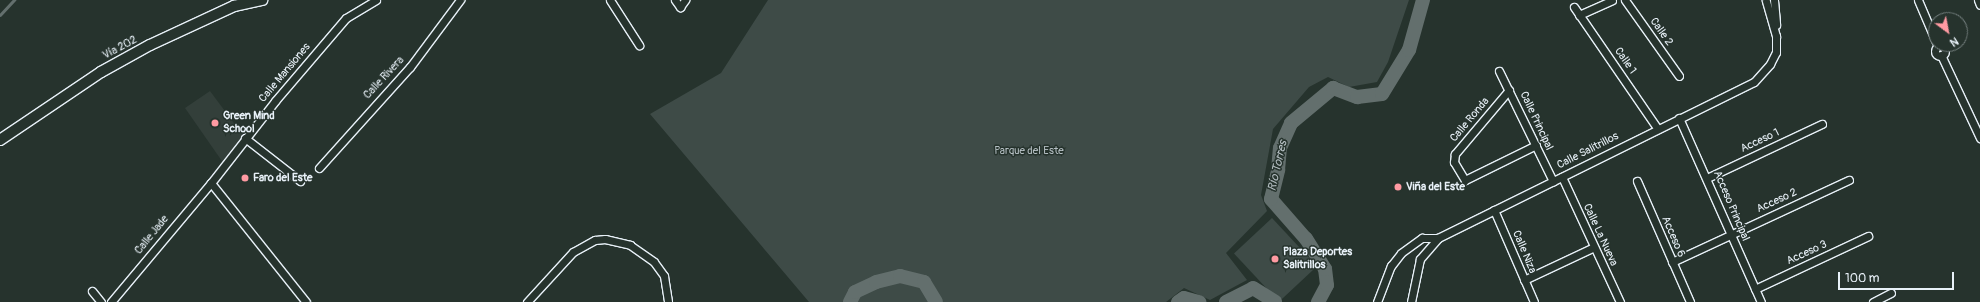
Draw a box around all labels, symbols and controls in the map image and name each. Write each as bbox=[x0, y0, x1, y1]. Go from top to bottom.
north arrow bbox=[1928, 12, 1968, 52]
street label: Calle 2 bbox=[1647, 15, 1675, 49]
street label: Vía 202 bbox=[101, 33, 139, 63]
text: N bbox=[1947, 34, 1961, 49]
street label: Calle Mansiones bbox=[257, 41, 313, 105]
street label: Calle 1 bbox=[1611, 45, 1639, 77]
street label: Calle Rivera bbox=[361, 54, 407, 102]
street label: Calle Principal bbox=[1517, 90, 1555, 152]
street label: Calle Ronda bbox=[1448, 95, 1492, 145]
place label: Green Mind School bbox=[223, 110, 275, 136]
marker: Green Mind School bbox=[210, 118, 220, 128]
street label: Acceso 1 bbox=[1739, 126, 1781, 156]
street label: Calle Salitrillos bbox=[1555, 130, 1621, 172]
water label: Río Torres bbox=[1265, 139, 1291, 193]
park label: Parque del Este bbox=[994, 144, 1064, 158]
street label: Acceso Principal bbox=[1710, 169, 1752, 243]
place label: Faro del Este bbox=[253, 171, 312, 185]
marker: Faro del Este bbox=[240, 173, 250, 183]
place label: Viña del Este bbox=[1406, 180, 1465, 194]
marker: Viña del Este bbox=[1393, 182, 1403, 192]
street label: Acceso 2 bbox=[1755, 186, 1799, 216]
street label: Calle La Nueva bbox=[1580, 202, 1620, 268]
street label: Calle Jade bbox=[132, 213, 172, 257]
street label: Acceso 6 bbox=[1658, 214, 1688, 260]
street label: Calle Niza bbox=[1509, 229, 1539, 275]
street label: Acceso 3 bbox=[1785, 238, 1829, 268]
place label: Plaza Deportes Salitrillos bbox=[1283, 246, 1352, 272]
marker: Plaza Deportes Salitrillos bbox=[1270, 254, 1280, 264]
scale bar bbox=[1840, 264, 1956, 290]
text: 100 m bbox=[1845, 271, 1879, 286]

